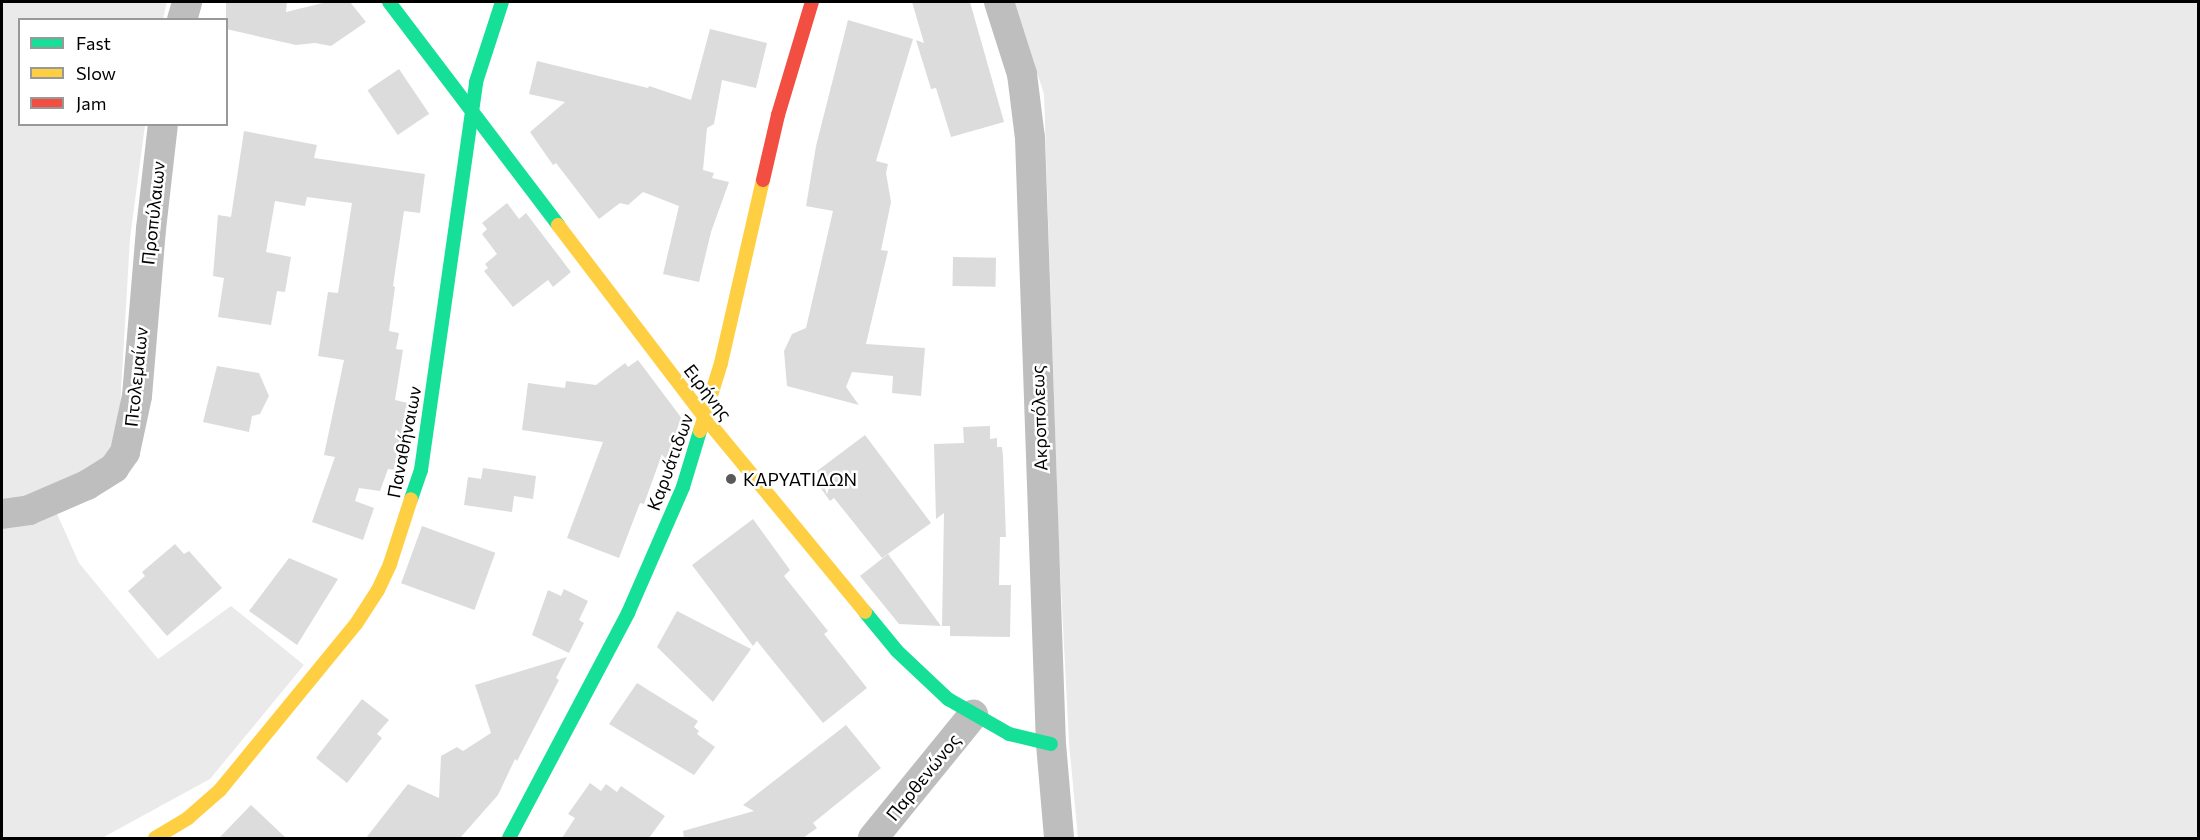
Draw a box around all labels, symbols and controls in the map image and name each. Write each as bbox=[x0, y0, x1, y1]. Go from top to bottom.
legend bbox=[18, 18, 228, 126]
text: Fast bbox=[76, 32, 111, 54]
text: Slow bbox=[76, 62, 116, 84]
text: Jam bbox=[76, 92, 106, 114]
street label: Προπύλαιων bbox=[137, 160, 169, 266]
street label: Πτολεμαίων bbox=[120, 326, 152, 428]
street label: Ειρήνης bbox=[679, 360, 737, 424]
street label: Ακροπόλεως bbox=[1026, 365, 1052, 471]
street label: Παναθήναιων bbox=[383, 384, 425, 500]
street label: Καρυάτιδων bbox=[642, 410, 698, 514]
place label: ΚΑΡΥΑΤΙΔΩΝ bbox=[743, 468, 857, 490]
marker: ΚΑΡΥΑΤΙΔΩΝ bbox=[724, 472, 738, 486]
street label: Παρθενώνος bbox=[881, 729, 965, 825]

